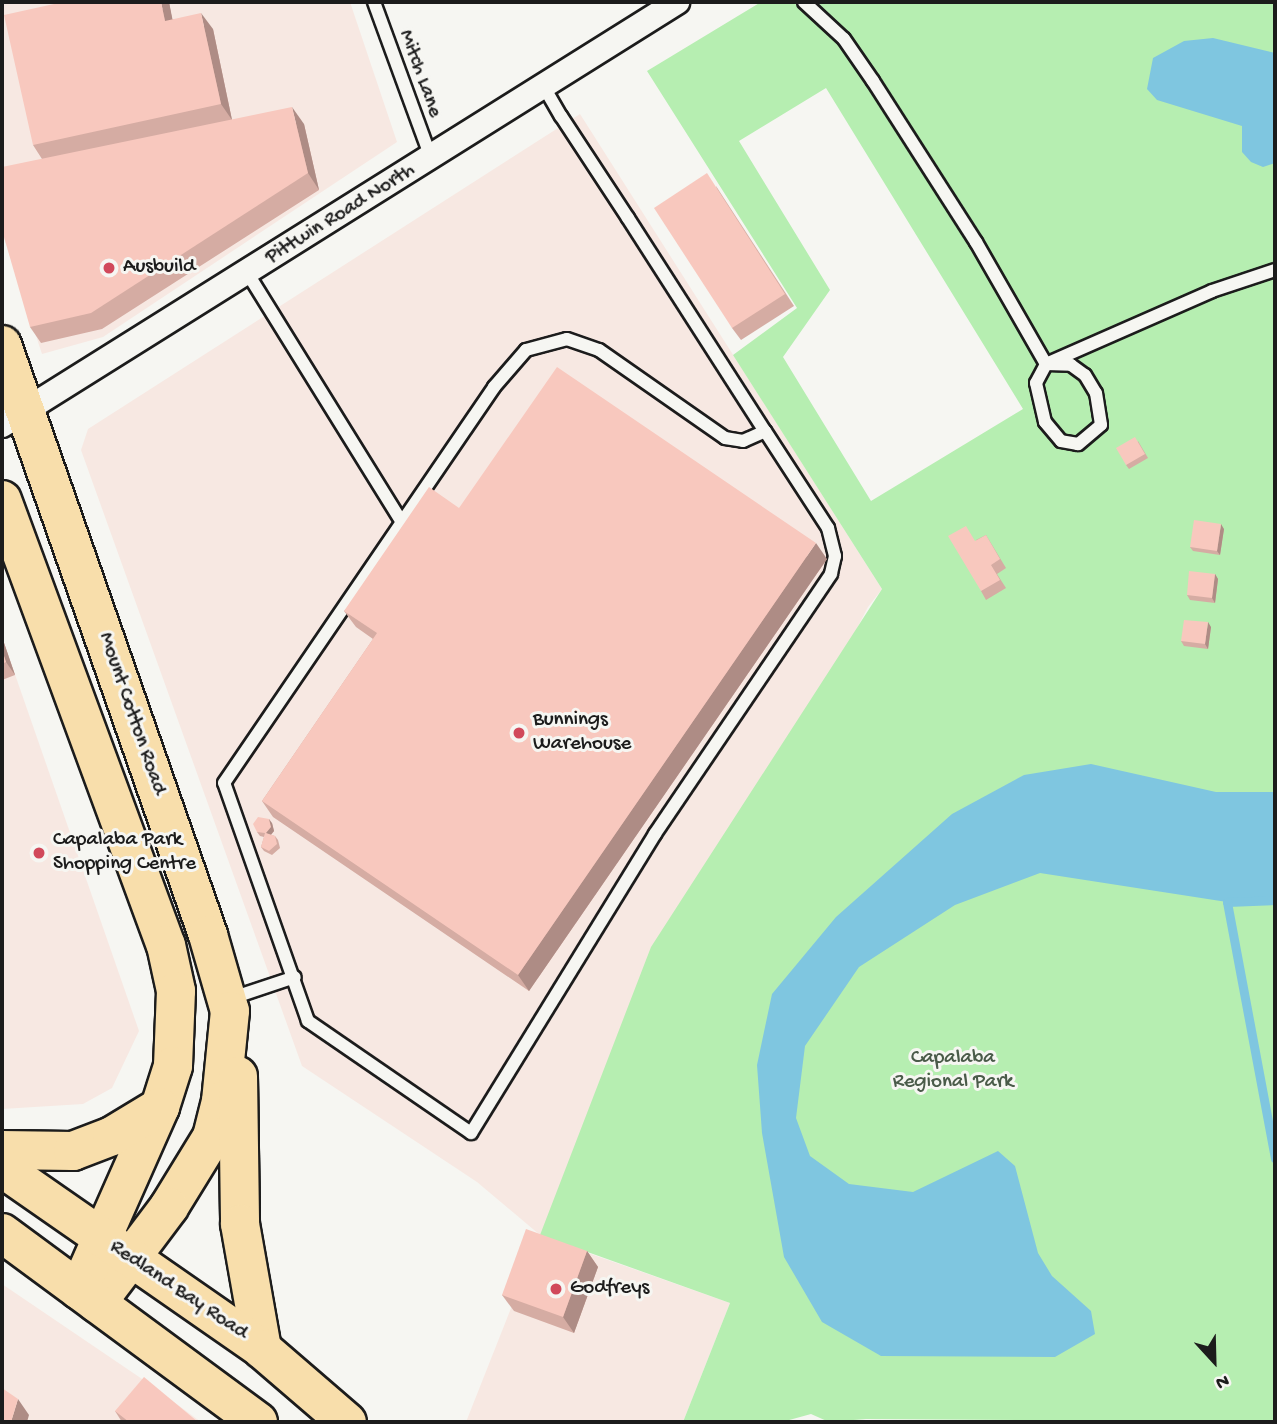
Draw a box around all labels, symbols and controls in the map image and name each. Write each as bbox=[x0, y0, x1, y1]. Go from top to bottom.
street label: Mitch Lane bbox=[392, 27, 446, 121]
street label: Pittwin Road North bbox=[261, 159, 421, 271]
place label: Ausbuild bbox=[123, 255, 195, 281]
marker: Ausbuild bbox=[101, 260, 117, 276]
street label: Mount Cotton Road bbox=[91, 630, 171, 798]
place label: Bunnings Warehouse bbox=[533, 708, 631, 758]
marker: Bunnings Warehouse bbox=[511, 725, 527, 741]
place label: Capalaba Park Shopping Centre bbox=[53, 828, 196, 878]
marker: Capalaba Park Shopping Centre bbox=[31, 845, 47, 861]
park label: Capalaba Regional Park bbox=[893, 1046, 1013, 1096]
street label: Redland Bay Road bbox=[104, 1235, 252, 1347]
place label: Godfreys bbox=[570, 1276, 649, 1302]
marker: Godfreys bbox=[548, 1281, 564, 1297]
north arrow bbox=[1179, 1326, 1249, 1396]
text: N bbox=[1212, 1368, 1232, 1394]

